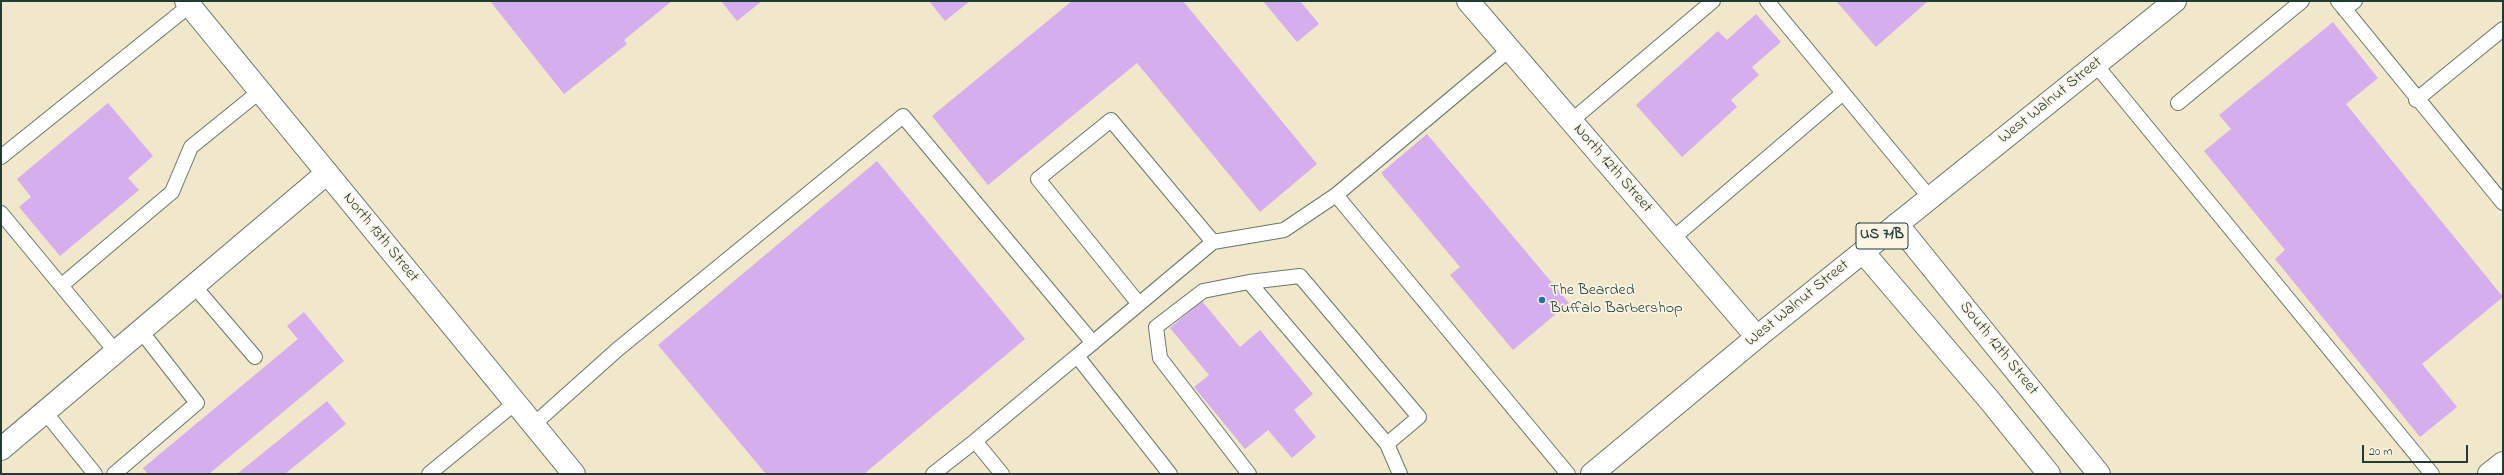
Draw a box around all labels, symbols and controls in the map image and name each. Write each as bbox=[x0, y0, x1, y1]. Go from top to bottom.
street label: West Walnut Street bbox=[1995, 53, 2107, 149]
street label: North 12th Street bbox=[1568, 121, 1656, 217]
street label: North 13th Street bbox=[338, 189, 422, 287]
road number: US 71B bbox=[1856, 223, 1908, 249]
street label: West Walnut Street bbox=[1742, 256, 1854, 352]
place label: The Bearded Buffalo Barbershop bbox=[1550, 281, 1683, 319]
marker: The Bearded Buffalo Barbershop bbox=[1537, 295, 1547, 305]
street label: South 12th Street bbox=[1954, 298, 2042, 400]
scale bar bbox=[2364, 437, 2470, 463]
text: 20 m bbox=[2369, 443, 2392, 461]

